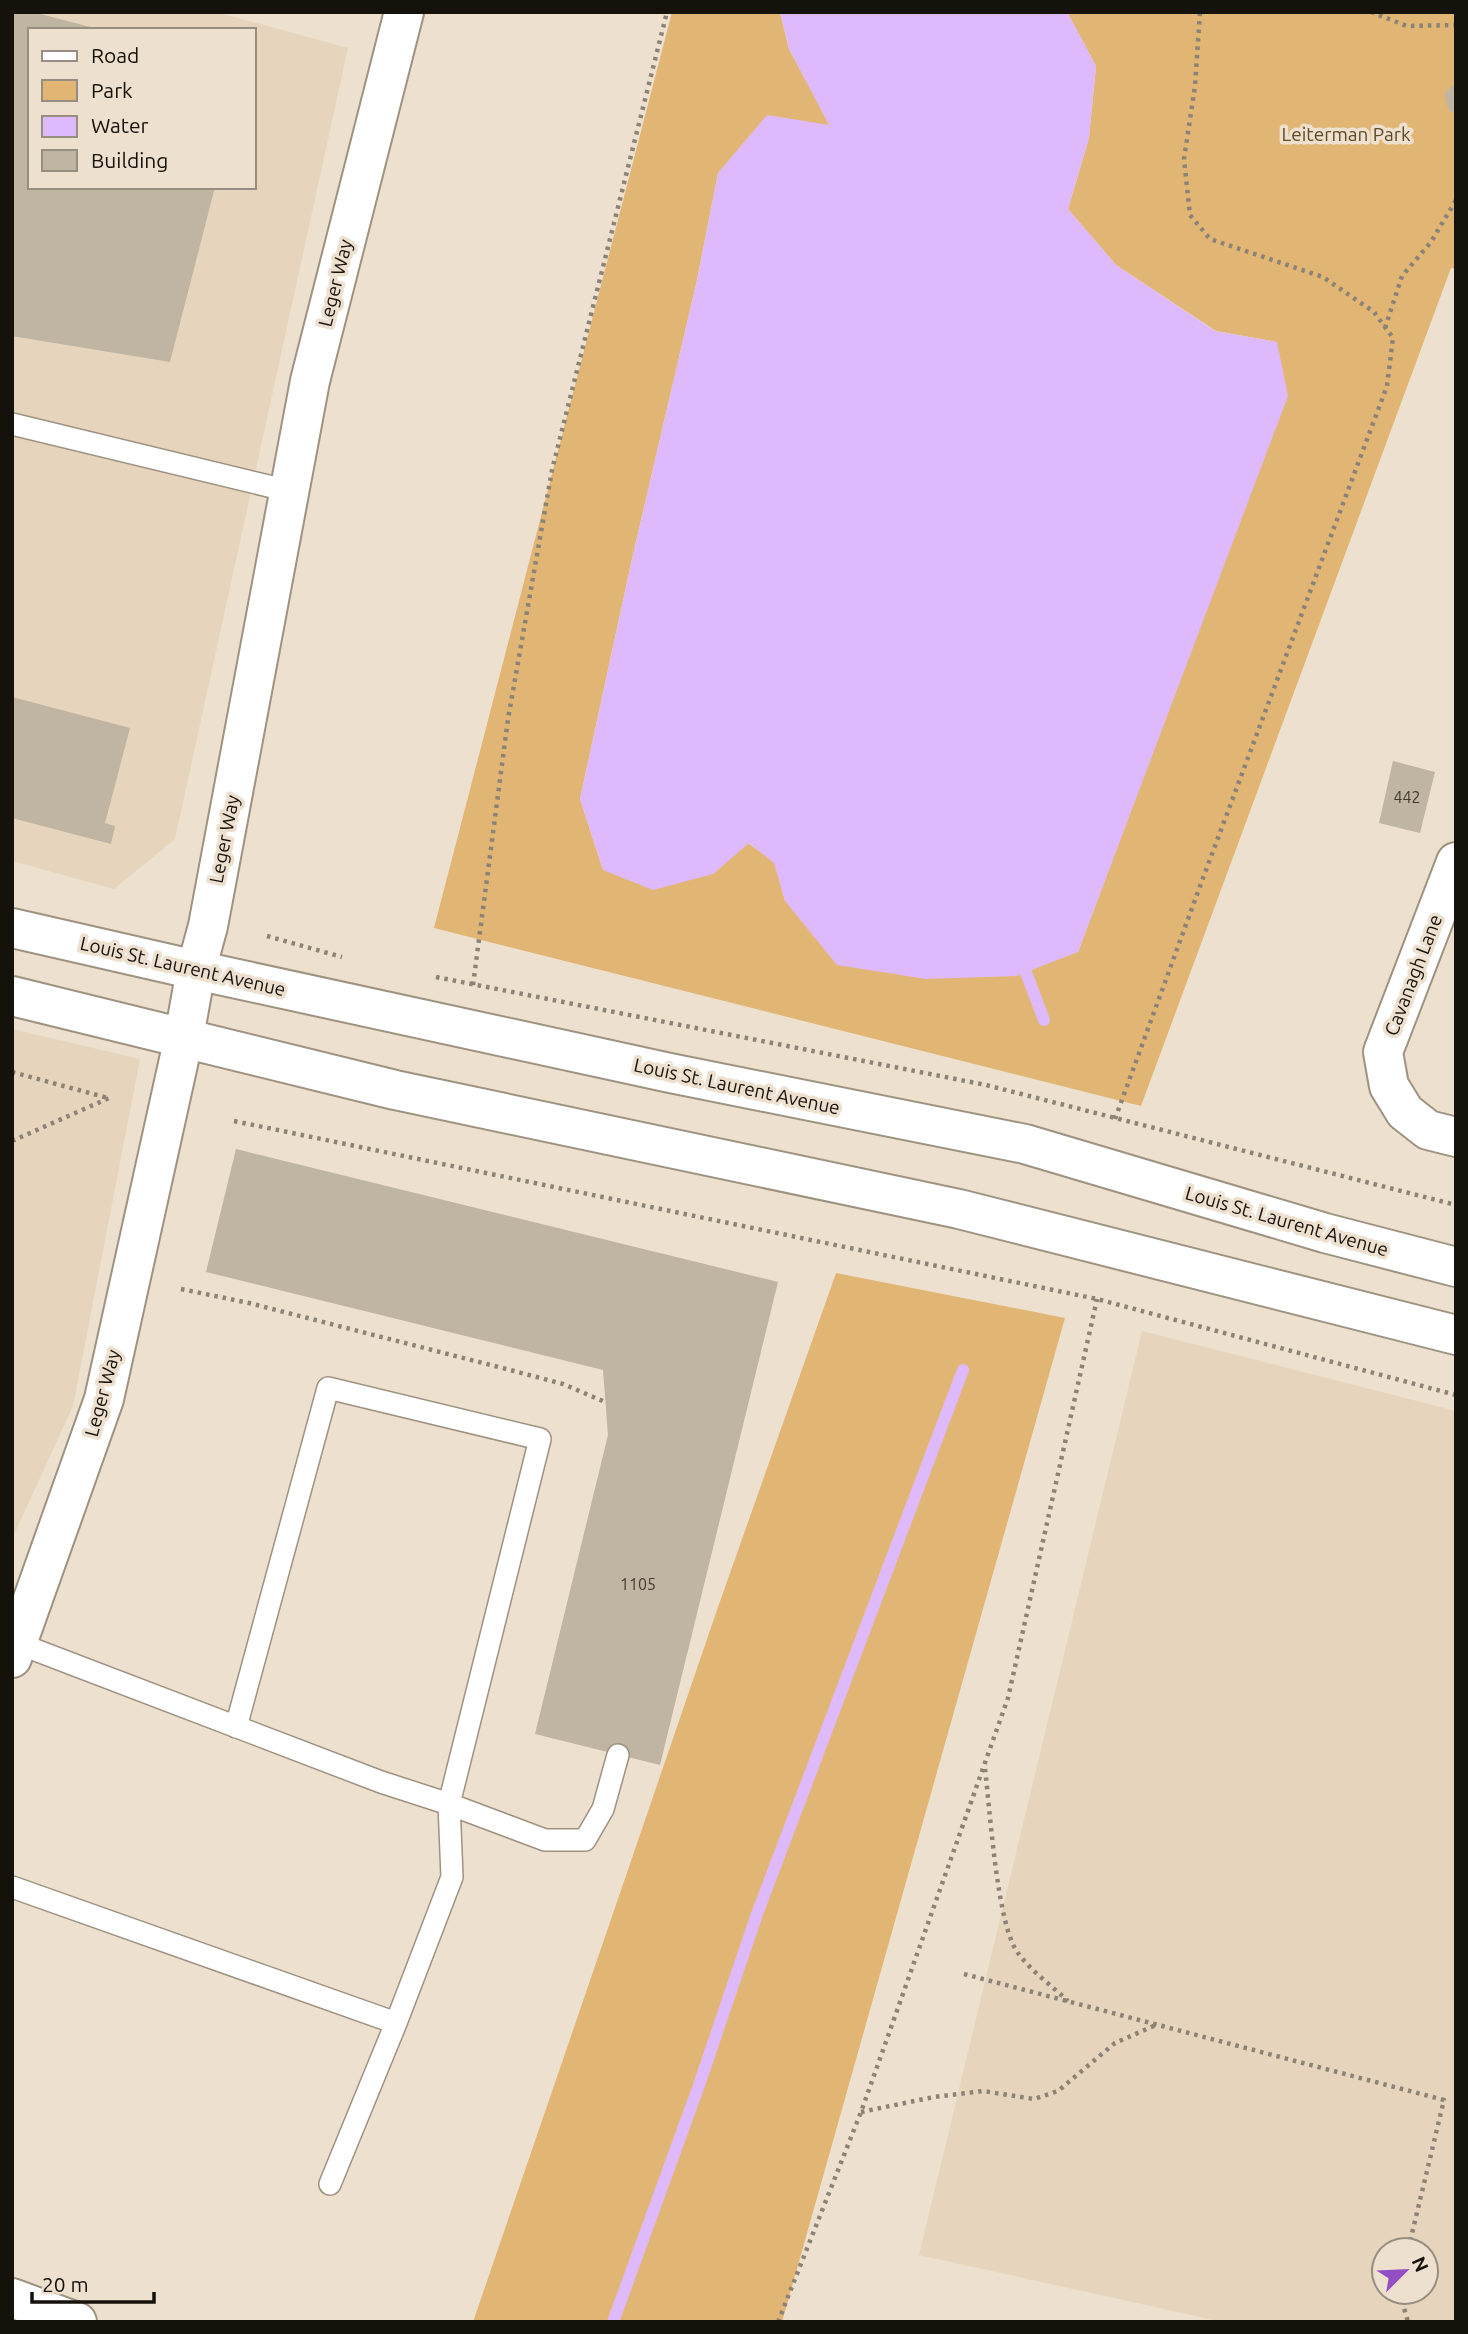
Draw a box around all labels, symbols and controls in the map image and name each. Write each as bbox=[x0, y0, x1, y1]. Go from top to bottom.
legend bbox=[28, 28, 256, 189]
text: Road bbox=[91, 43, 139, 67]
text: Park bbox=[91, 78, 133, 102]
text: Water bbox=[91, 113, 149, 137]
park label: Leiterman Park bbox=[1281, 123, 1411, 145]
text: Building bbox=[91, 148, 168, 172]
street label: Leger Way bbox=[314, 237, 356, 329]
house number: 442 bbox=[1393, 788, 1421, 806]
street label: Leger Way bbox=[205, 793, 243, 885]
street label: Cavanagh Lane bbox=[1380, 911, 1446, 1039]
street label: Louis St. Laurent Avenue bbox=[78, 932, 288, 1000]
street label: Louis St. Laurent Avenue bbox=[632, 1053, 842, 1119]
street label: Louis St. Laurent Avenue bbox=[1183, 1181, 1391, 1261]
street label: Leger Way bbox=[80, 1347, 124, 1439]
house number: 1105 bbox=[620, 1575, 656, 1593]
north arrow bbox=[1370, 2236, 1440, 2306]
text: N bbox=[1408, 2253, 1433, 2275]
scale bar bbox=[32, 2260, 154, 2304]
text: 20 m bbox=[42, 2272, 89, 2296]

